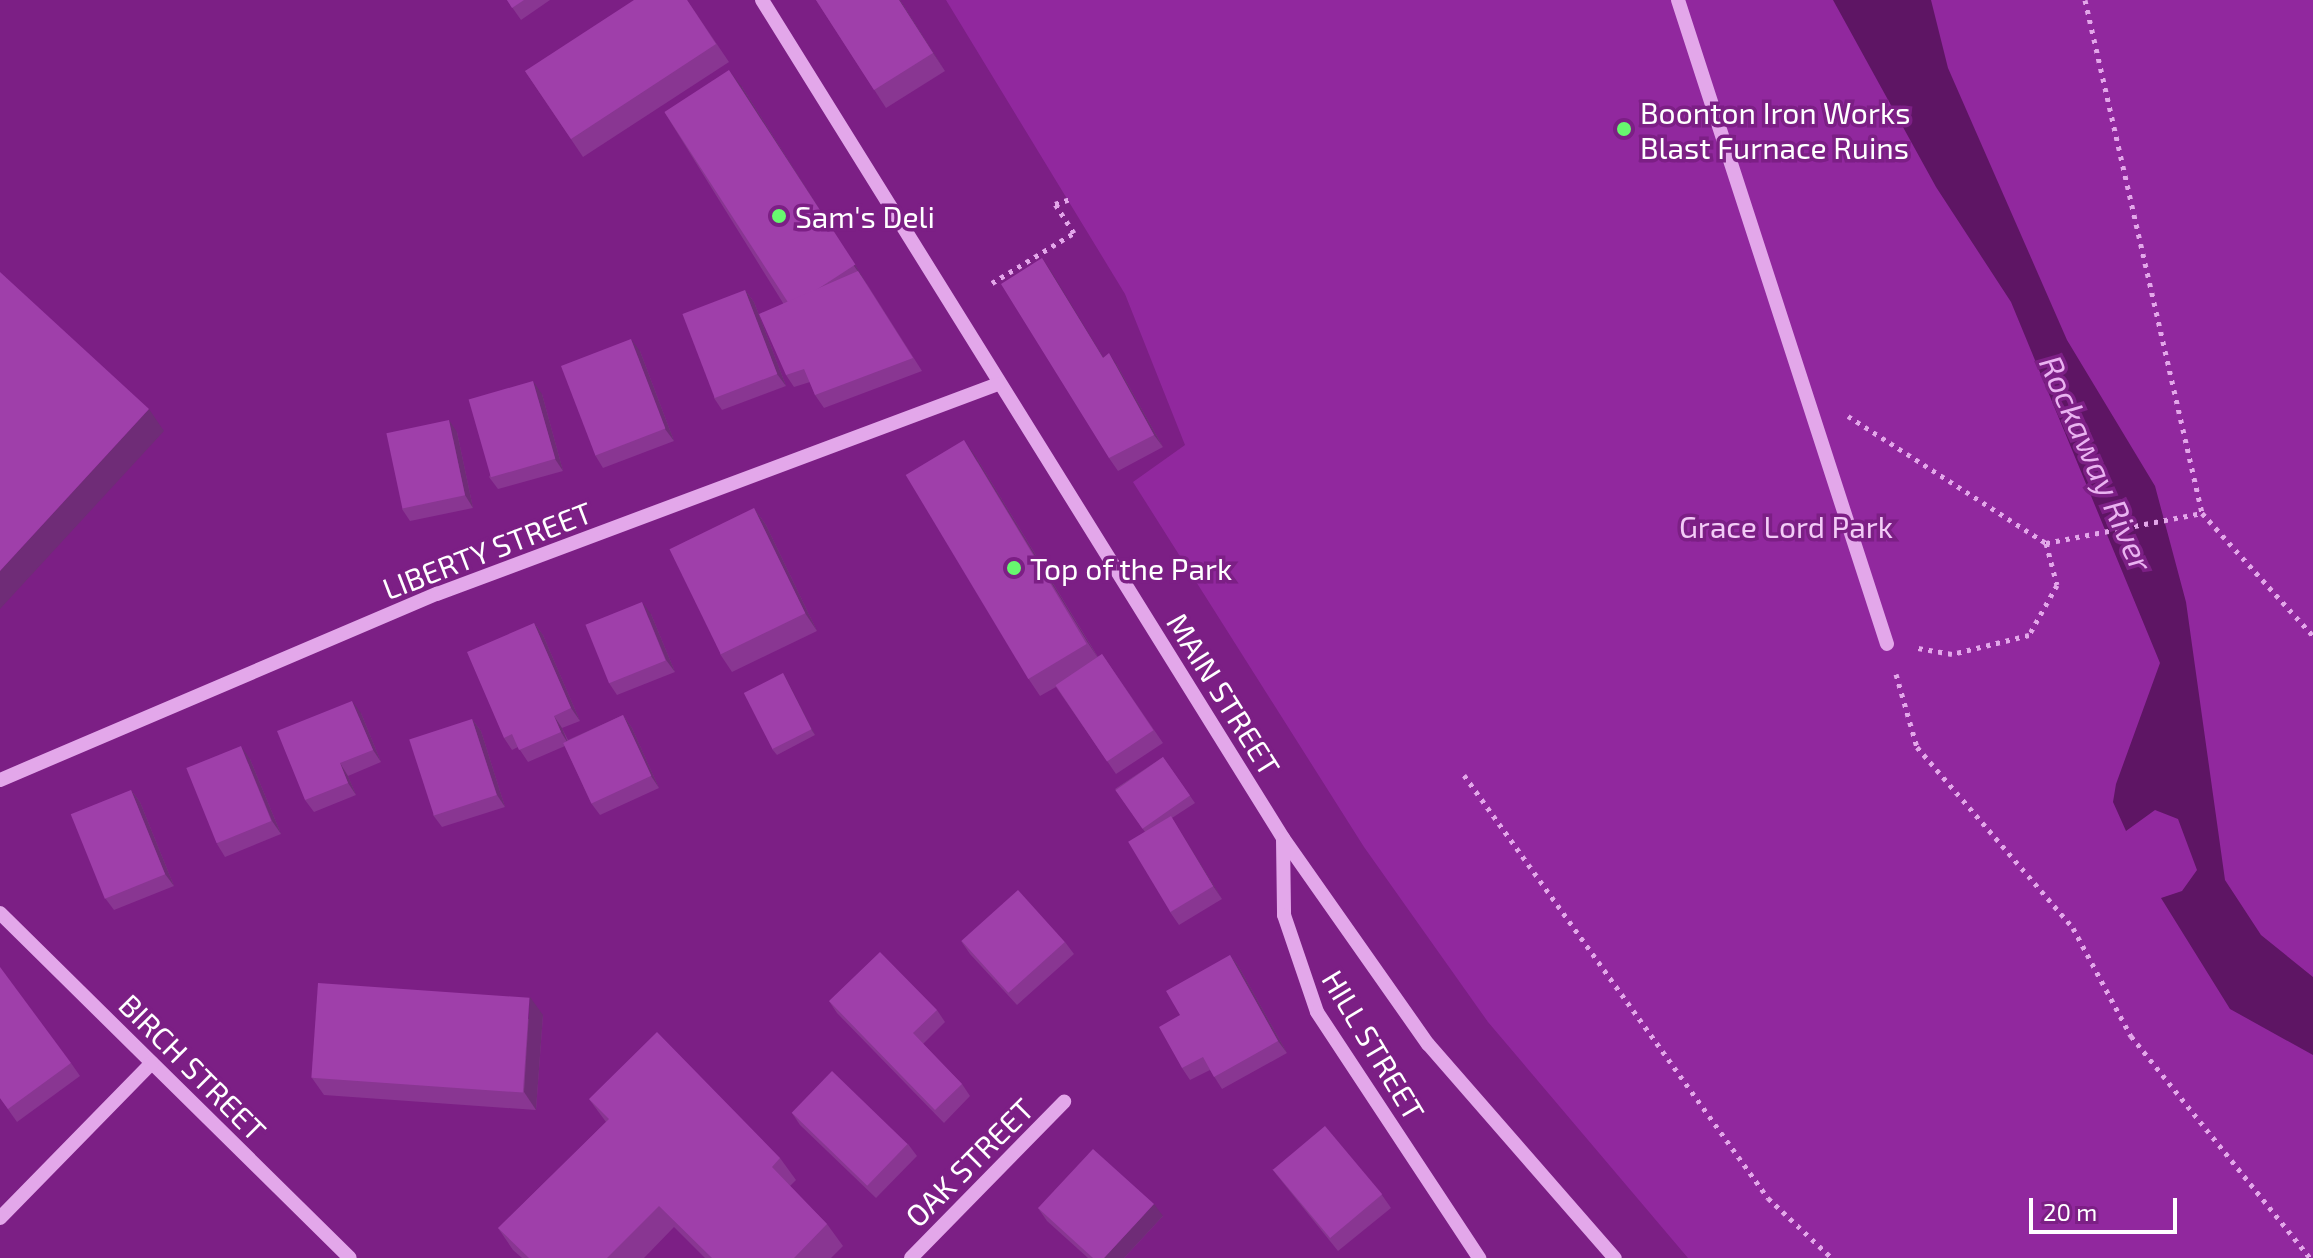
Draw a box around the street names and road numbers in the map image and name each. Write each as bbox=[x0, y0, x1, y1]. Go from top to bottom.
street label: LIBERTY STREET bbox=[377, 493, 597, 607]
street label: MAIN STREET bbox=[1160, 606, 1288, 782]
street label: HILL STREET bbox=[1315, 963, 1433, 1127]
street label: BIRCH STREET bbox=[112, 986, 274, 1148]
street label: OAK STREET bbox=[897, 1090, 1041, 1234]

